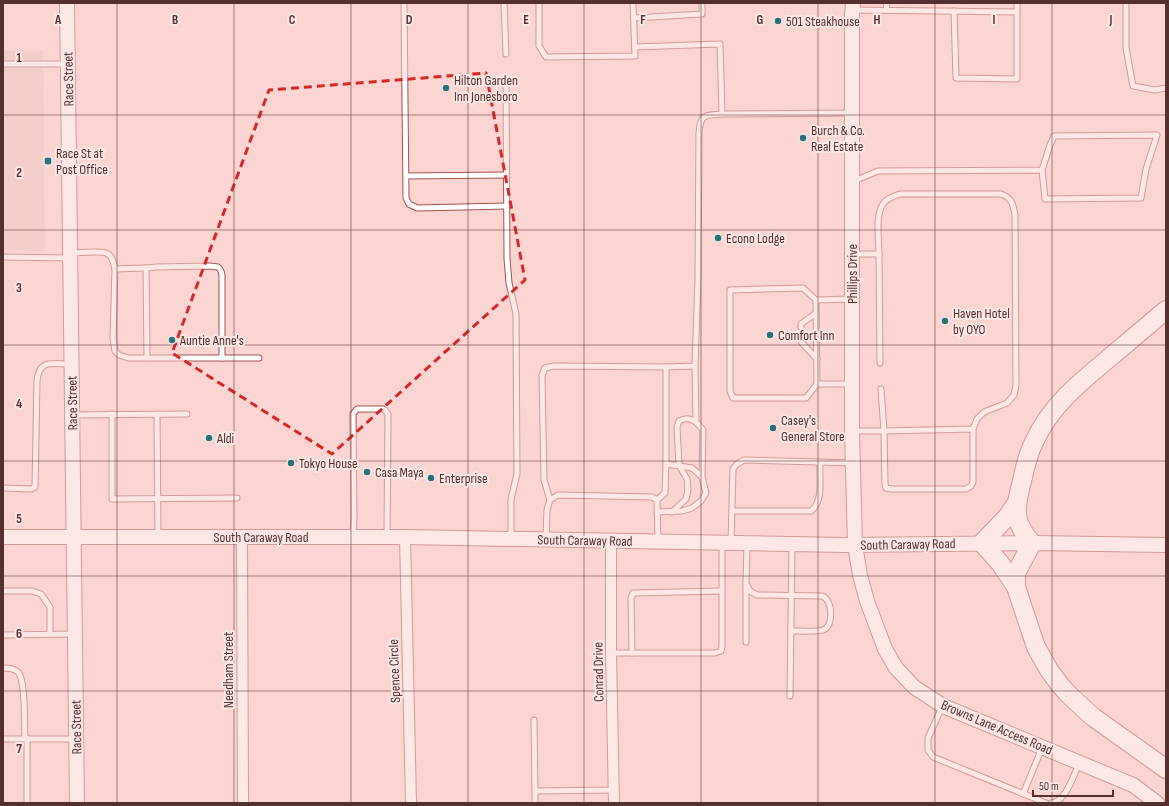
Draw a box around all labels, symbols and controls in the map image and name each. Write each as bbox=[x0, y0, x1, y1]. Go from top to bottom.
text: A bbox=[54, 12, 62, 28]
text: B bbox=[172, 12, 178, 28]
text: C bbox=[289, 12, 296, 28]
text: D bbox=[406, 12, 413, 28]
text: E bbox=[523, 12, 529, 28]
text: F bbox=[640, 12, 646, 28]
text: G bbox=[757, 12, 764, 28]
text: H bbox=[874, 12, 881, 28]
text: I bbox=[993, 12, 996, 28]
text: J bbox=[1109, 12, 1113, 28]
place label: 501 Steakhouse bbox=[786, 13, 860, 30]
marker: 501 Steakhouse bbox=[773, 16, 783, 26]
text: 1 bbox=[16, 50, 22, 66]
street label: Race Street bbox=[60, 52, 77, 106]
place label: Hilton Garden Inn Jonesboro bbox=[454, 72, 518, 105]
marker: Hilton Garden Inn Jonesboro bbox=[441, 83, 451, 93]
place label: Burch & Co. Real Estate bbox=[811, 122, 865, 155]
marker: Burch & Co. Real Estate bbox=[798, 133, 808, 143]
place label: Race St at Post Office bbox=[56, 145, 108, 178]
marker: Race St at Post Office bbox=[43, 156, 53, 166]
text: 2 bbox=[16, 165, 22, 181]
place label: Econo Lodge bbox=[726, 230, 785, 247]
marker: Econo Lodge bbox=[713, 233, 723, 243]
street label: Phillips Drive bbox=[844, 244, 861, 304]
text: 3 bbox=[16, 280, 22, 296]
place label: Haven Hotel by OYO bbox=[953, 305, 1010, 338]
marker: Haven Hotel by OYO bbox=[940, 316, 950, 326]
place label: Comfort Inn bbox=[778, 327, 835, 344]
marker: Comfort Inn bbox=[765, 330, 775, 340]
place label: Auntie Anne's bbox=[179, 332, 244, 349]
marker: Auntie Anne's bbox=[167, 335, 177, 345]
street label: Race Street bbox=[64, 376, 81, 430]
text: 4 bbox=[16, 396, 22, 412]
place label: Casey's General Store bbox=[781, 412, 845, 445]
marker: Casey's General Store bbox=[768, 423, 778, 433]
place label: Aldi bbox=[216, 430, 234, 447]
marker: Aldi bbox=[204, 433, 214, 443]
place label: Tokyo House bbox=[299, 455, 358, 472]
marker: Tokyo House bbox=[286, 458, 296, 468]
place label: Casa Maya bbox=[375, 464, 424, 481]
marker: Casa Maya bbox=[362, 467, 372, 477]
place label: Enterprise bbox=[439, 470, 488, 487]
marker: Enterprise bbox=[426, 473, 436, 483]
text: 5 bbox=[16, 511, 22, 527]
street label: South Caraway Road bbox=[213, 529, 309, 546]
street label: South Caraway Road bbox=[537, 531, 633, 550]
street label: South Caraway Road bbox=[860, 535, 956, 554]
text: 6 bbox=[16, 626, 22, 642]
street label: Needham Street bbox=[220, 632, 237, 708]
street label: Spence Circle bbox=[385, 639, 404, 703]
street label: Conrad Drive bbox=[589, 642, 608, 702]
street label: Browns Lane Access Road bbox=[938, 696, 1055, 759]
street label: Race Street bbox=[68, 700, 85, 754]
text: 7 bbox=[16, 741, 22, 757]
scale bar bbox=[1033, 772, 1113, 798]
text: 50 m bbox=[1039, 779, 1059, 794]

